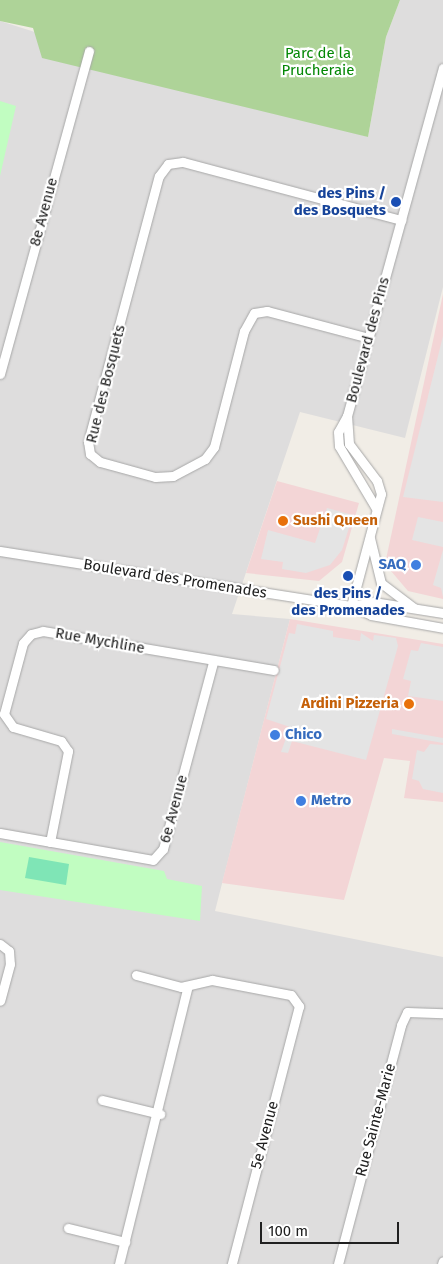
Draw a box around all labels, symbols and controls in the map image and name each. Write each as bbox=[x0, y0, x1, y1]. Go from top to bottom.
park label: Parc de la Prucheraie bbox=[282, 44, 354, 79]
street label: 8e Avenue bbox=[26, 176, 62, 248]
place label: des Pins / des Bosquets bbox=[294, 184, 386, 219]
marker: des Pins / des Bosquets bbox=[390, 196, 402, 208]
street label: Boulevard des Pins bbox=[343, 275, 393, 405]
street label: Rue des Bosquets bbox=[83, 323, 129, 445]
place label: Sushi Queen bbox=[293, 512, 378, 530]
marker: Sushi Queen bbox=[277, 515, 289, 527]
street label: Boulevard des Promenades bbox=[82, 556, 268, 602]
place label: SAQ bbox=[378, 556, 406, 574]
marker: SAQ bbox=[410, 559, 422, 571]
marker: des Pins / des Promenades bbox=[342, 570, 354, 582]
place label: des Pins / des Promenades bbox=[291, 584, 405, 619]
street label: Rue Mychline bbox=[54, 624, 146, 658]
place label: Ardini Pizzeria bbox=[301, 695, 399, 713]
marker: Ardini Pizzeria bbox=[403, 698, 415, 710]
place label: Chico bbox=[285, 726, 322, 744]
marker: Chico bbox=[269, 729, 281, 741]
street label: 6e Avenue bbox=[156, 773, 192, 845]
place label: Metro bbox=[311, 792, 351, 810]
marker: Metro bbox=[295, 795, 307, 807]
street label: Rue Sainte-Marie bbox=[352, 1061, 400, 1179]
street label: 5e Avenue bbox=[247, 1099, 283, 1171]
scale bar bbox=[263, 1212, 402, 1244]
text: 100 m bbox=[268, 1222, 308, 1240]

